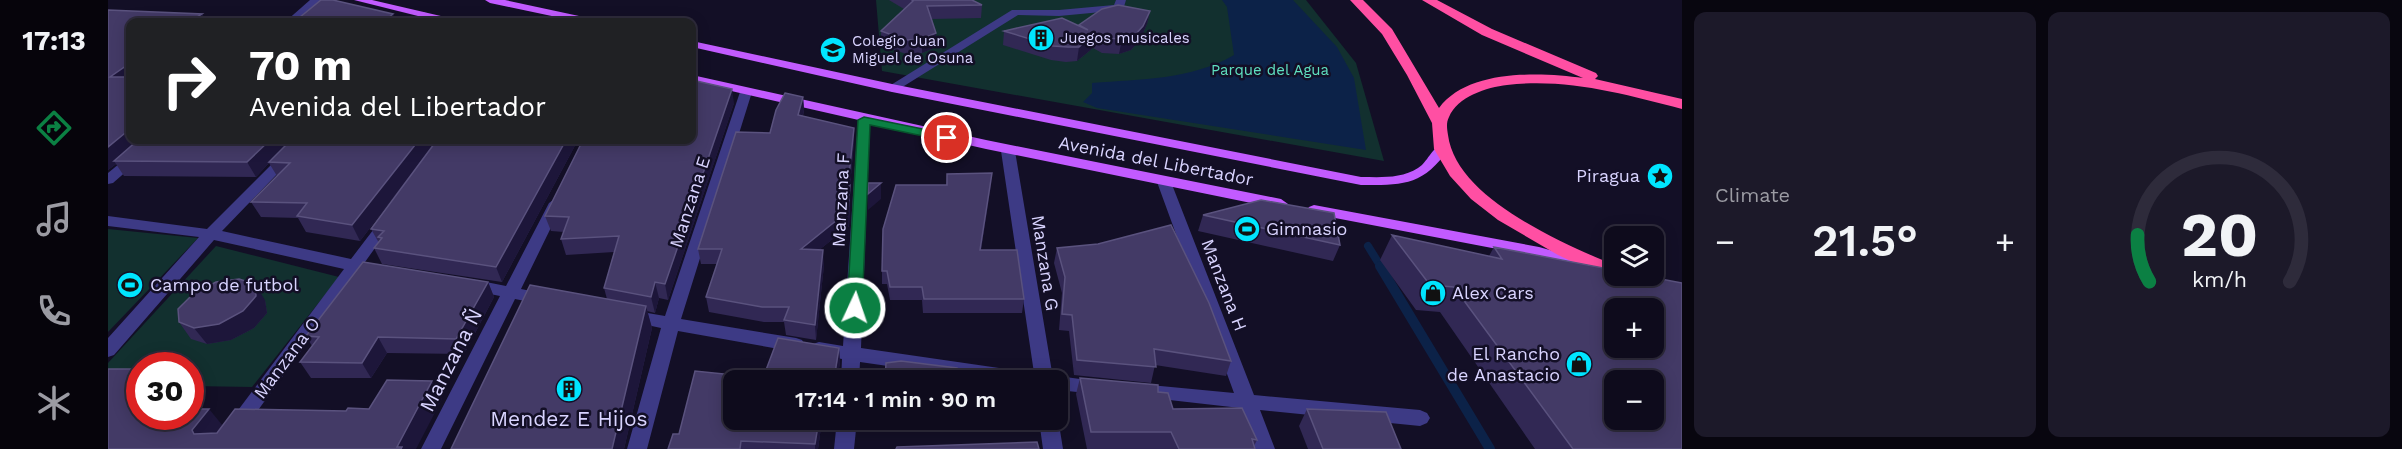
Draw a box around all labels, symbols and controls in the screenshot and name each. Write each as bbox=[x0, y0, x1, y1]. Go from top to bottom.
building icon: Juegos musicales bbox=[1026, 23, 1056, 53]
text: 17:13 bbox=[22, 25, 86, 57]
place label: Juegos musicales bbox=[1060, 29, 1190, 47]
place label: Colegio Juan Miguel de Osuna bbox=[852, 32, 974, 67]
school or university icon: Colegio Juan Miguel de Osuna bbox=[818, 35, 848, 65]
text: 70 m bbox=[249, 41, 352, 90]
icon: right bbox=[150, 42, 228, 120]
park label: Parque del Agua bbox=[1211, 61, 1330, 79]
text: Avenida del Libertador bbox=[249, 91, 546, 123]
icon: directions bbox=[33, 107, 75, 149]
pin bbox=[921, 112, 972, 163]
icon: arrive bbox=[930, 121, 963, 154]
street label: Avenida del Libertador bbox=[1057, 131, 1255, 190]
street label: Manzana F bbox=[828, 152, 853, 248]
street label: Manzana E bbox=[665, 153, 714, 250]
place icon: Piragua bbox=[1645, 161, 1675, 191]
place label: Piragua bbox=[1576, 165, 1640, 186]
text: Climate bbox=[1715, 183, 1790, 207]
icon: music bbox=[33, 198, 75, 240]
text: 20 bbox=[2180, 198, 2258, 271]
street label: Manzana G bbox=[1028, 214, 1063, 312]
sports icon: Gimnasio bbox=[1232, 214, 1262, 244]
text: 21.5° bbox=[1812, 214, 1918, 267]
place label: Gimnasio bbox=[1266, 218, 1347, 239]
text: − bbox=[1715, 222, 1735, 261]
text: + bbox=[1995, 222, 2015, 261]
map controls bbox=[1604, 226, 1664, 430]
button: layers bbox=[1604, 226, 1664, 286]
street label: Manzana H bbox=[1197, 236, 1252, 334]
text: km/h bbox=[2191, 267, 2247, 292]
sports icon: Campo de futbol bbox=[115, 270, 145, 300]
place label: Campo de futbol bbox=[150, 274, 299, 295]
position arrow bbox=[823, 276, 887, 340]
shop icon: Alex Cars bbox=[1418, 278, 1448, 308]
place label: Alex Cars bbox=[1452, 282, 1534, 303]
icon: phone bbox=[33, 290, 75, 332]
button: + bbox=[1604, 298, 1664, 358]
street label: Manzana Ñ bbox=[414, 304, 487, 416]
street label: Manzana O bbox=[249, 313, 324, 403]
place label: El Rancho de Anastacio bbox=[1447, 343, 1560, 385]
shop icon: El Rancho de Anastacio bbox=[1564, 349, 1594, 379]
speed limit sign: 30 bbox=[126, 352, 204, 430]
button: − bbox=[1604, 370, 1664, 430]
building icon: Mendez E Hijos bbox=[554, 374, 584, 404]
icon: climate bbox=[33, 382, 75, 424]
text: 17:14 · 1 min · 90 m bbox=[795, 387, 996, 412]
place label: Mendez E Hijos bbox=[490, 406, 648, 431]

